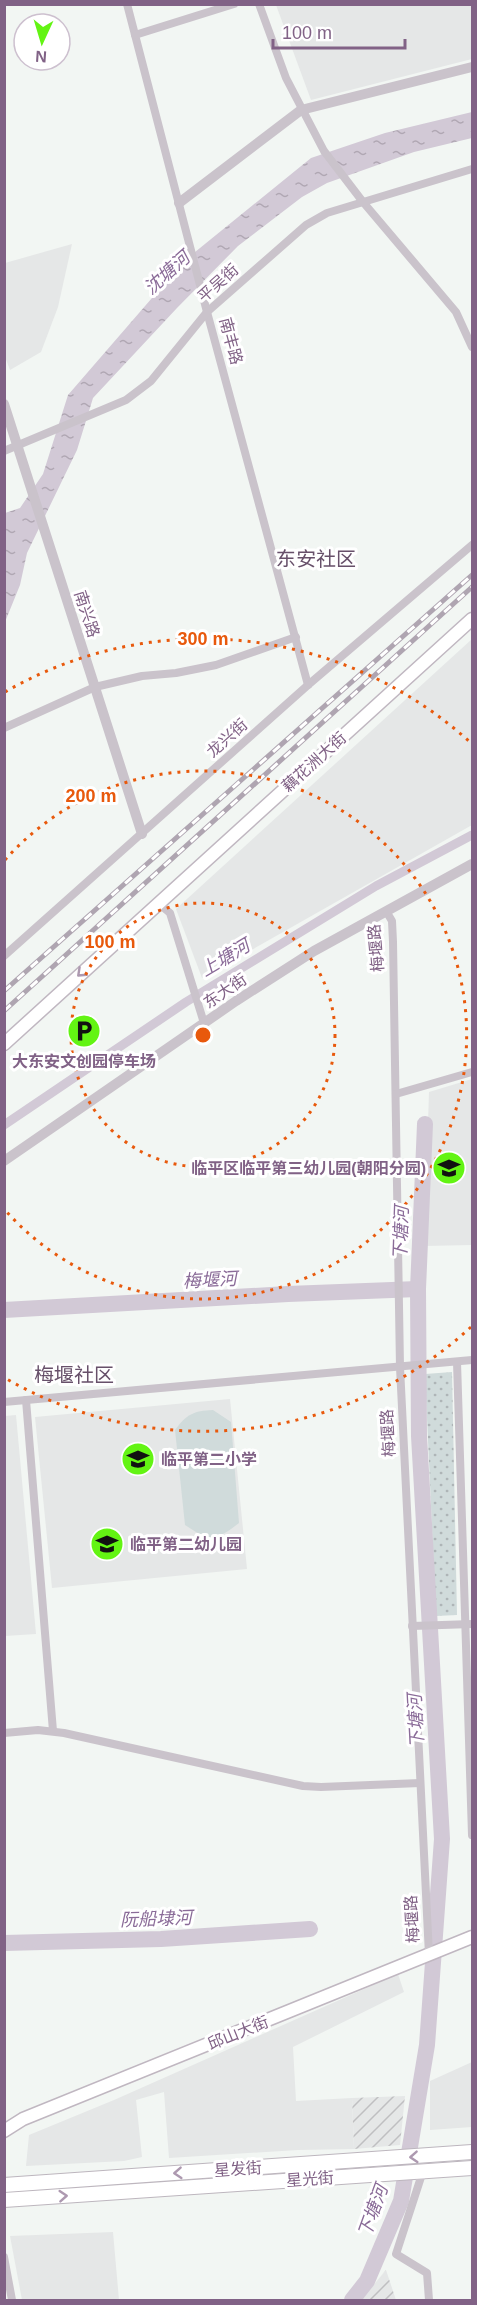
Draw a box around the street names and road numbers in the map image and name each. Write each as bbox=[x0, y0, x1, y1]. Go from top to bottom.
street label: 平吴街 bbox=[194, 261, 242, 305]
street label: 南丰路 bbox=[217, 316, 245, 366]
street label: 南兴路 bbox=[71, 589, 103, 639]
street label: 龙兴街 bbox=[203, 716, 251, 760]
street label: 藕花洲大街 bbox=[279, 729, 349, 795]
street label: 梅堰路 bbox=[365, 923, 387, 973]
street label: 东大街 bbox=[200, 971, 250, 1011]
street label: 梅堰路 bbox=[378, 1409, 398, 1457]
street label: 梅堰路 bbox=[402, 1895, 422, 1943]
street label: 邱山大街 bbox=[205, 2013, 271, 2053]
street label: 星发街 bbox=[213, 2159, 263, 2179]
street label: 星光街 bbox=[285, 2169, 335, 2189]

